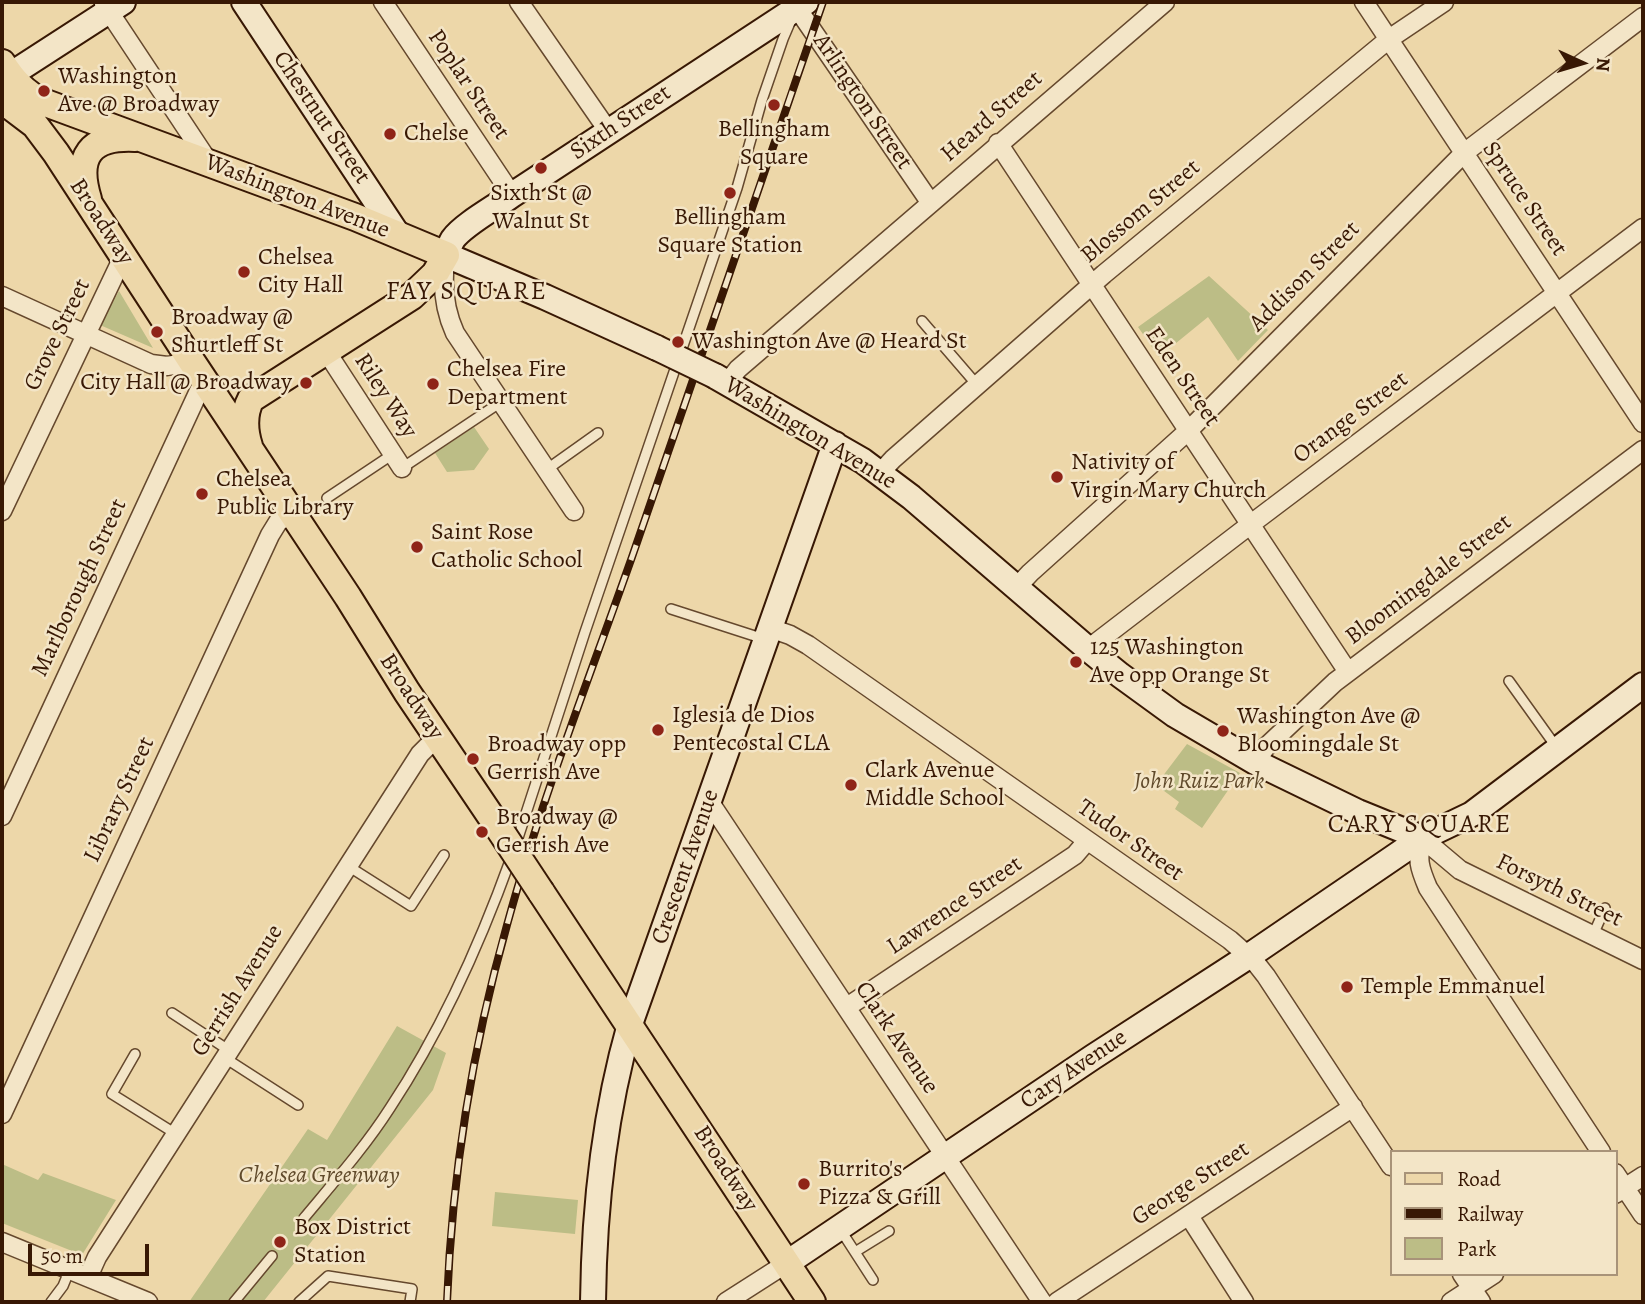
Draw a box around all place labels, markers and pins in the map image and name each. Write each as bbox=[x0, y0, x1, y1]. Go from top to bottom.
place label: Washington Ave @ Broadway bbox=[58, 63, 219, 119]
marker: Washington Ave @ Broadway bbox=[36, 83, 52, 99]
marker: Bellingham Square bbox=[766, 97, 782, 113]
place label: Bellingham Square bbox=[718, 116, 830, 172]
place label: Chelse bbox=[404, 120, 469, 148]
marker: Chelse bbox=[382, 126, 398, 142]
marker: Sixth St @ Walnut St bbox=[533, 160, 549, 176]
place label: Sixth St @ Walnut St bbox=[490, 180, 592, 236]
marker: Bellingham Square Station bbox=[722, 185, 738, 201]
place label: Bellingham Square Station bbox=[658, 204, 802, 260]
place label: Chelsea City Hall bbox=[258, 244, 343, 300]
marker: Chelsea City Hall bbox=[236, 264, 252, 280]
place label: Broadway @ Shurtleff St bbox=[171, 304, 293, 360]
marker: Broadway @ Shurtleff St bbox=[149, 324, 165, 340]
place label: Washington Ave @ Heard St bbox=[692, 328, 967, 356]
marker: Washington Ave @ Heard St bbox=[670, 334, 686, 350]
place label: Chelsea Fire Department bbox=[447, 356, 567, 412]
place label: City Hall @ Broadway bbox=[80, 369, 292, 397]
marker: City Hall @ Broadway bbox=[298, 375, 314, 391]
marker: Chelsea Fire Department bbox=[425, 376, 441, 392]
place label: Nativity of Virgin Mary Church bbox=[1071, 449, 1266, 505]
place label: Chelsea Public Library bbox=[216, 466, 353, 522]
marker: Nativity of Virgin Mary Church bbox=[1049, 469, 1065, 485]
marker: Chelsea Public Library bbox=[194, 486, 210, 502]
place label: Saint Rose Catholic School bbox=[431, 519, 582, 575]
marker: Saint Rose Catholic School bbox=[409, 539, 425, 555]
place label: 125 Washington Ave opp Orange St bbox=[1090, 634, 1269, 690]
marker: 125 Washington Ave opp Orange St bbox=[1068, 654, 1084, 670]
place label: Iglesia de Dios Pentecostal CLA bbox=[672, 702, 830, 758]
place label: Washington Ave @ Bloomingdale St bbox=[1237, 703, 1420, 759]
marker: Iglesia de Dios Pentecostal CLA bbox=[650, 722, 666, 738]
marker: Washington Ave @ Bloomingdale St bbox=[1215, 723, 1231, 739]
place label: Broadway opp Gerrish Ave bbox=[487, 731, 626, 787]
marker: Broadway opp Gerrish Ave bbox=[465, 751, 481, 767]
place label: Clark Avenue Middle School bbox=[865, 757, 1004, 813]
marker: Clark Avenue Middle School bbox=[843, 777, 859, 793]
place label: Broadway @ Gerrish Ave bbox=[496, 804, 618, 860]
marker: Broadway @ Gerrish Ave bbox=[474, 824, 490, 840]
place label: Temple Emmanuel bbox=[1361, 973, 1545, 1001]
marker: Temple Emmanuel bbox=[1339, 979, 1355, 995]
place label: Burrito's Pizza & Grill bbox=[818, 1156, 941, 1212]
marker: Burrito's Pizza & Grill bbox=[796, 1176, 812, 1192]
place label: Box District Station bbox=[294, 1214, 411, 1270]
marker: Box District Station bbox=[272, 1234, 288, 1250]

